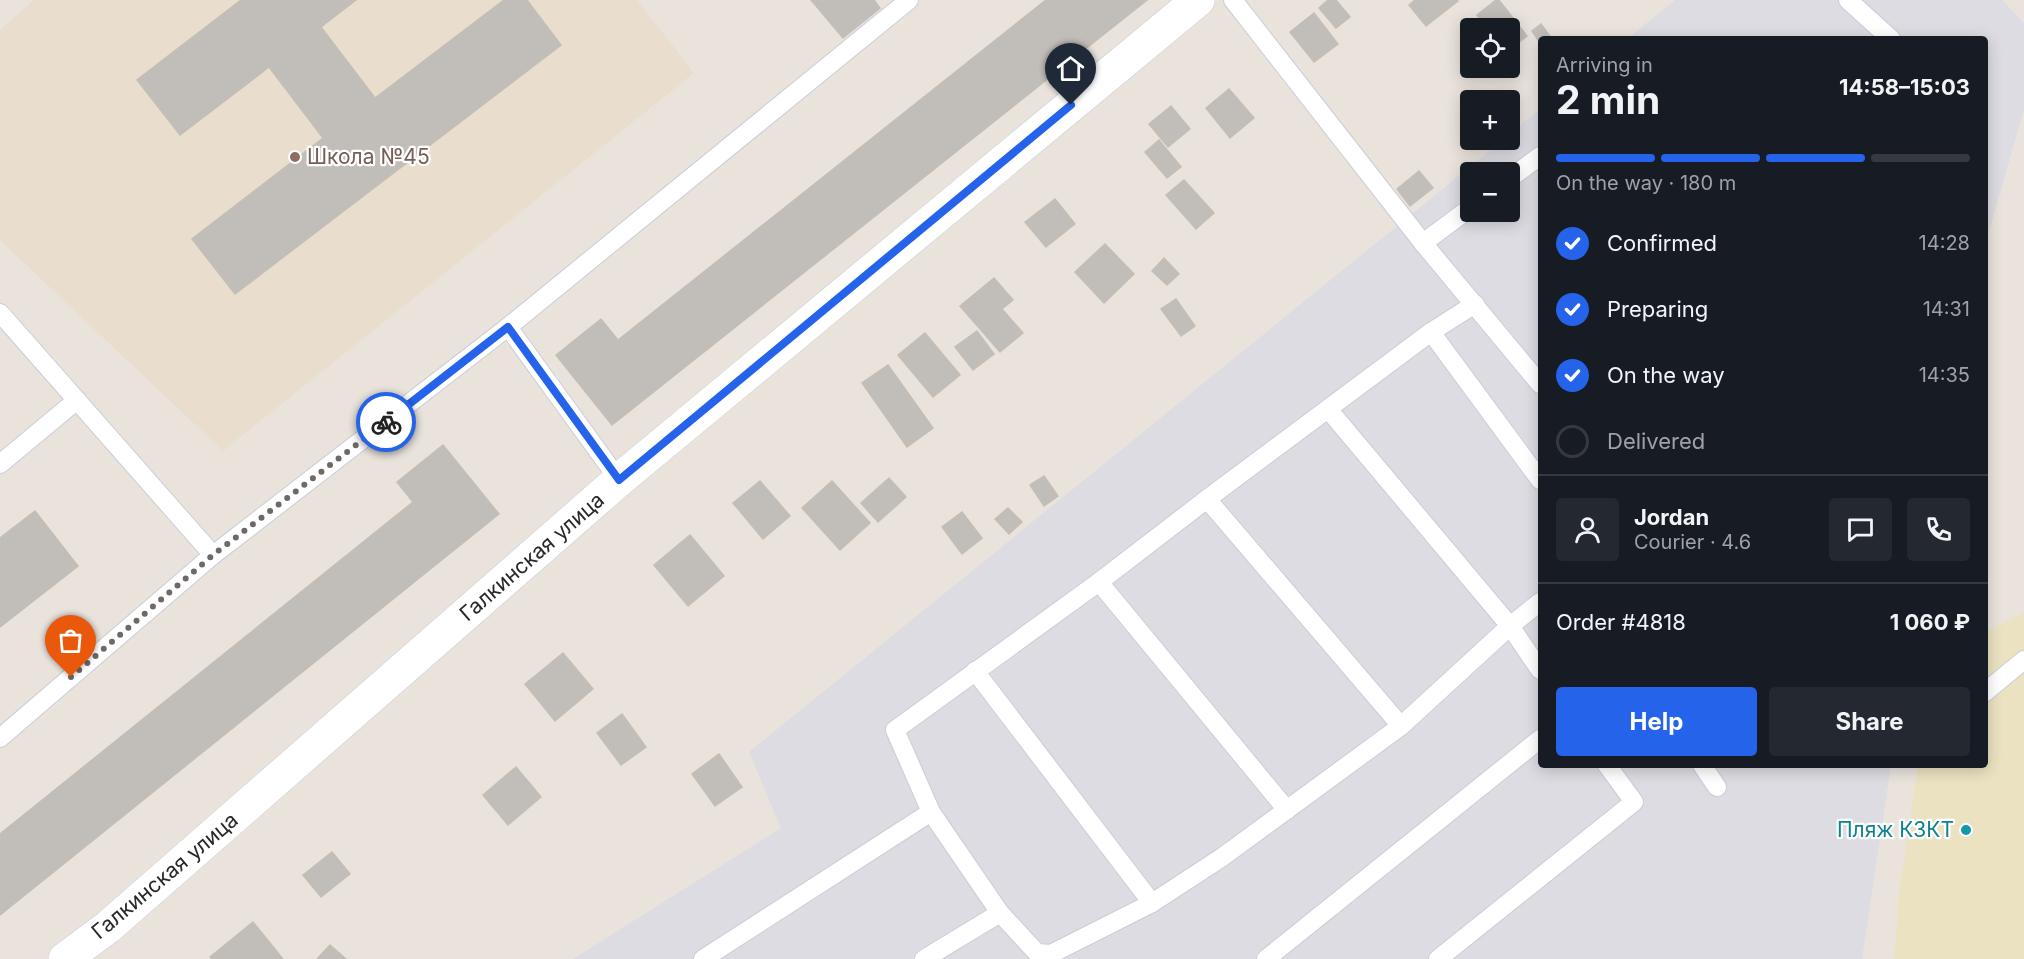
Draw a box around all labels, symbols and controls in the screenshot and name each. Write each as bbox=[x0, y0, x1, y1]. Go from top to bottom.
map controls bbox=[1460, 18, 1520, 222]
button: locate bbox=[1460, 18, 1520, 78]
pin bbox=[1045, 43, 1096, 105]
icon: home bbox=[1054, 52, 1087, 85]
text: Arriving in bbox=[1556, 53, 1653, 77]
text: 14:58–15:03 bbox=[1839, 74, 1970, 100]
text: 2 min bbox=[1556, 76, 1660, 123]
button: + bbox=[1460, 90, 1520, 150]
place label: Школа №45 bbox=[307, 144, 430, 169]
marker: Школа №45 bbox=[288, 150, 302, 164]
button: − bbox=[1460, 162, 1520, 222]
text: On the way · 180 m bbox=[1556, 171, 1736, 195]
icon: check bbox=[1556, 227, 1589, 260]
text: Confirmed bbox=[1607, 230, 1717, 256]
text: 14:28 bbox=[1919, 231, 1970, 255]
icon: check bbox=[1556, 293, 1589, 326]
text: Preparing bbox=[1607, 296, 1708, 322]
text: 14:31 bbox=[1923, 297, 1970, 321]
icon: check bbox=[1556, 359, 1589, 392]
text: On the way bbox=[1607, 362, 1725, 388]
text: 14:35 bbox=[1919, 363, 1970, 387]
courier bbox=[356, 392, 416, 452]
icon: bike bbox=[370, 406, 403, 439]
text: Delivered bbox=[1607, 428, 1705, 454]
street label: Галкинская улица bbox=[454, 487, 609, 626]
button: person bbox=[1556, 498, 1619, 561]
button: chat bbox=[1829, 498, 1892, 561]
button: phone bbox=[1907, 498, 1970, 561]
text: Jordan bbox=[1634, 504, 1709, 530]
text: Courier · 4.6 bbox=[1634, 530, 1751, 554]
text: Order #4818 bbox=[1556, 609, 1686, 635]
text: 1 060 ₽ bbox=[1890, 609, 1970, 635]
pin bbox=[45, 615, 96, 677]
icon: bag bbox=[54, 624, 87, 657]
button: Help bbox=[1556, 687, 1757, 756]
button: Share bbox=[1769, 687, 1970, 756]
street label: Галкинская улица bbox=[87, 807, 243, 944]
place label: Пляж КЗКТ bbox=[1837, 817, 1954, 842]
marker: Пляж КЗКТ bbox=[1959, 823, 1973, 837]

